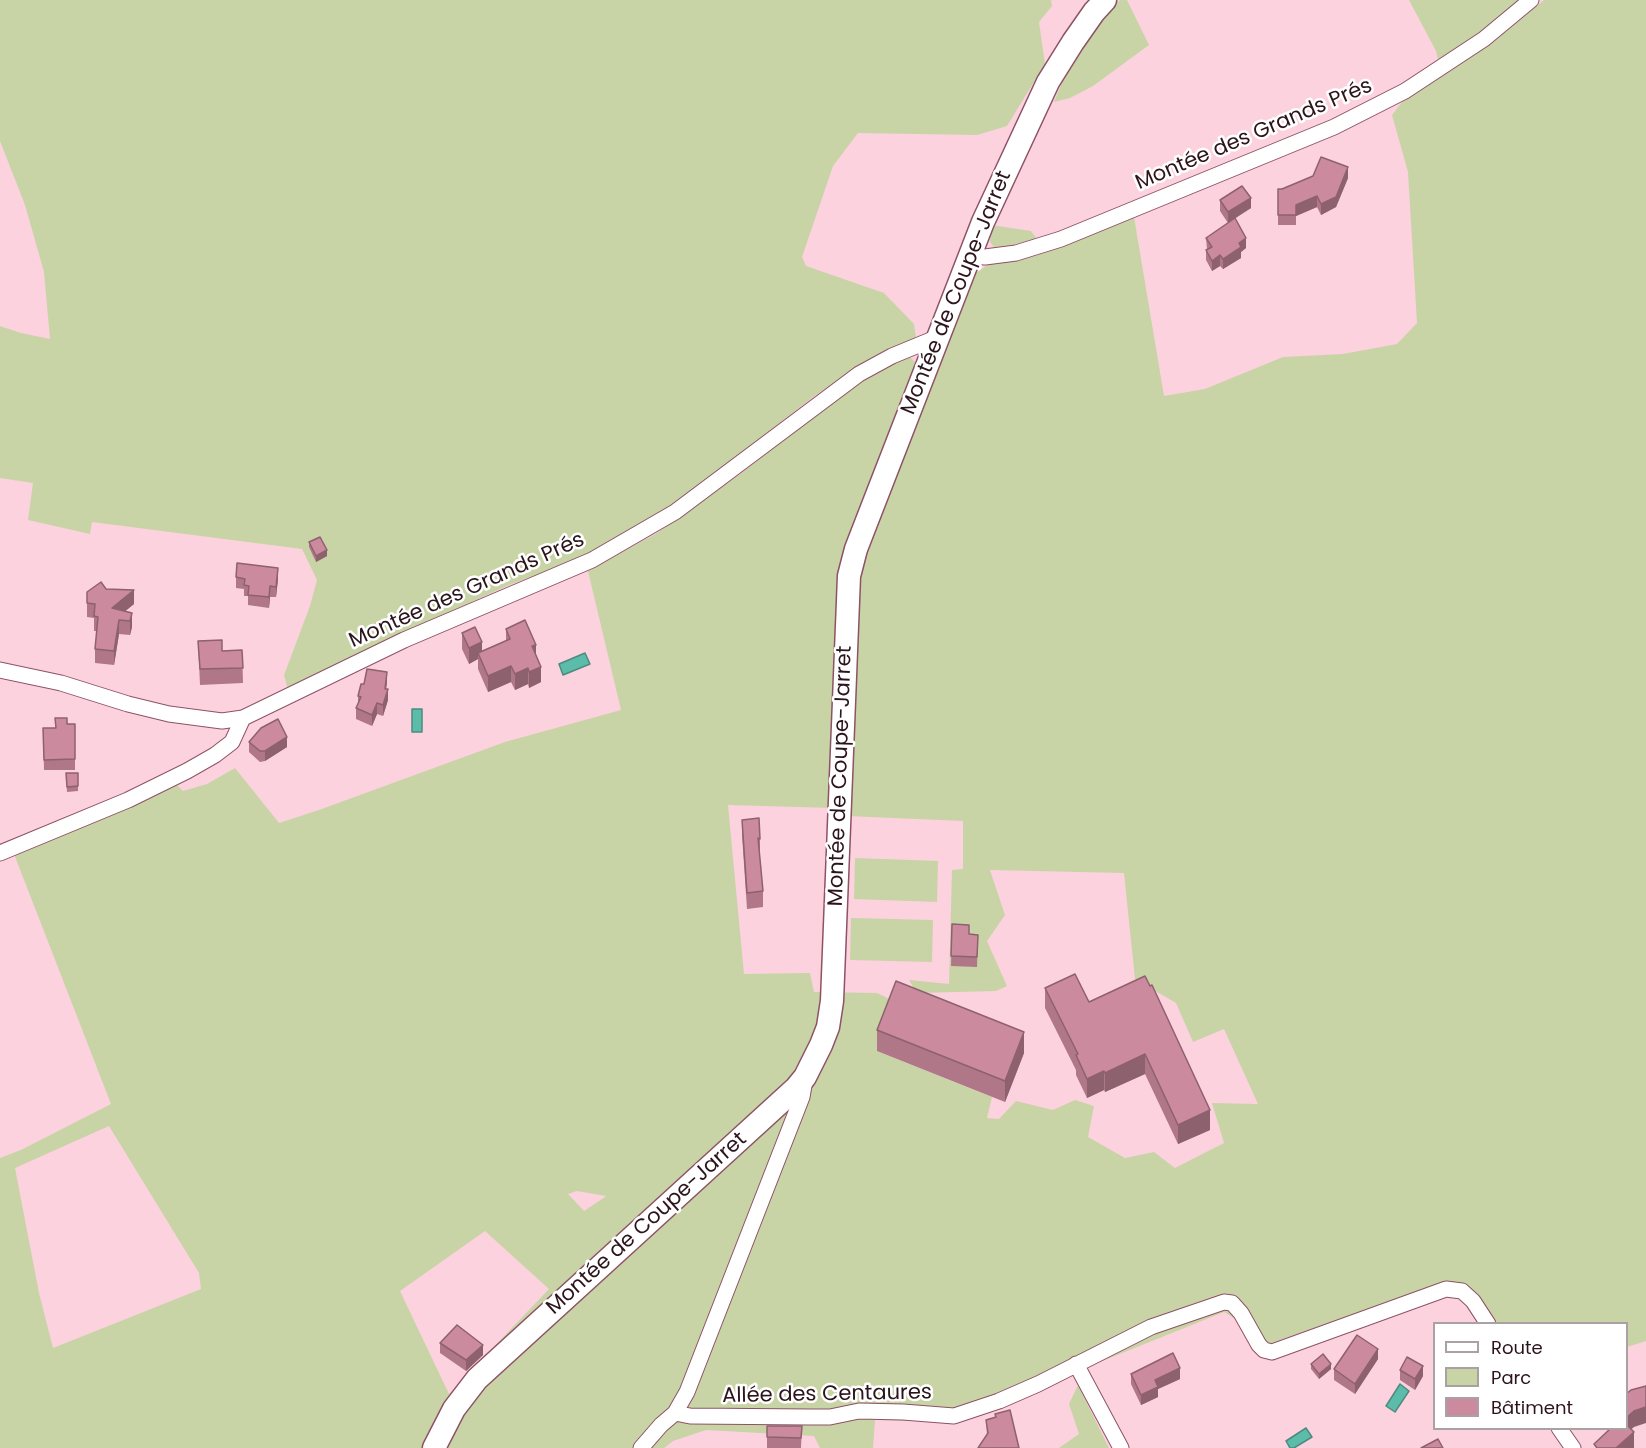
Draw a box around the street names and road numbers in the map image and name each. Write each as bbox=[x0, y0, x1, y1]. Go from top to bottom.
street label: Montée des Grands Prés bbox=[1132, 74, 1376, 196]
street label: Montée de Coupe-Jarret bbox=[897, 167, 1017, 419]
street label: Montée des Grands Prés bbox=[346, 528, 588, 654]
street label: Montée de Coupe-Jarret bbox=[824, 645, 858, 907]
street label: Montée de Coupe-Jarret bbox=[542, 1127, 752, 1321]
street label: Allée des Centaures bbox=[722, 1381, 932, 1409]

